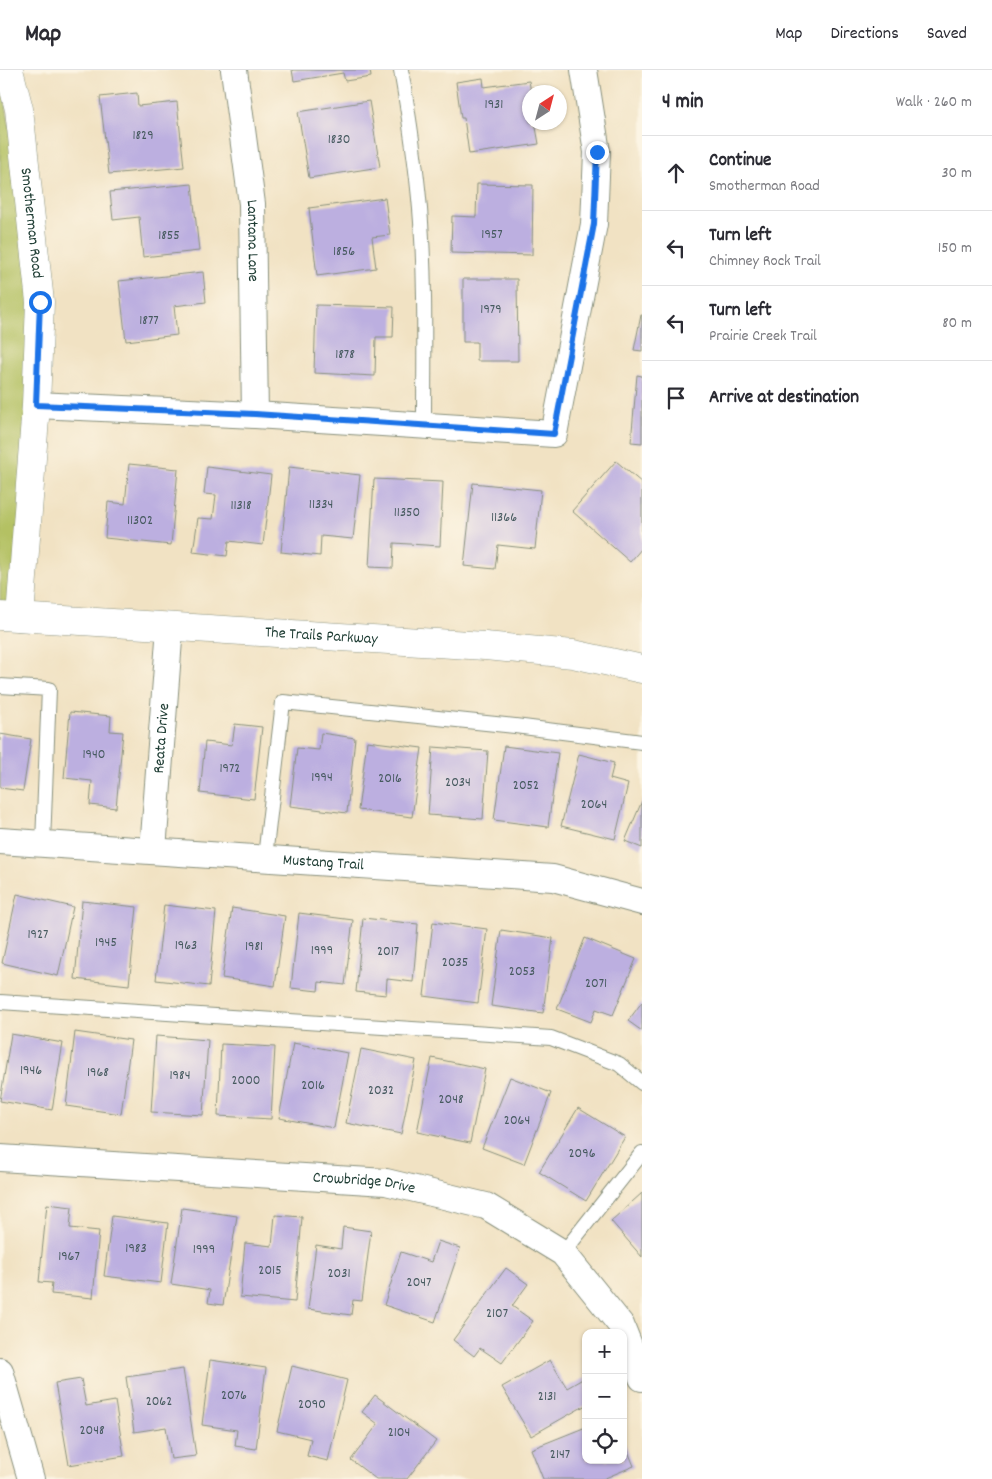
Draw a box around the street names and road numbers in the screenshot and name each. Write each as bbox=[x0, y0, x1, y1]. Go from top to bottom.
street label: Smotherman Road bbox=[14, 167, 49, 279]
street label: Lantana Lane bbox=[240, 198, 265, 282]
street label: The Trails Parkway bbox=[264, 621, 379, 651]
street label: Reata Drive bbox=[147, 702, 176, 774]
street label: Mustang Trail bbox=[282, 848, 365, 877]
street label: Crowbridge Drive bbox=[312, 1166, 418, 1200]

